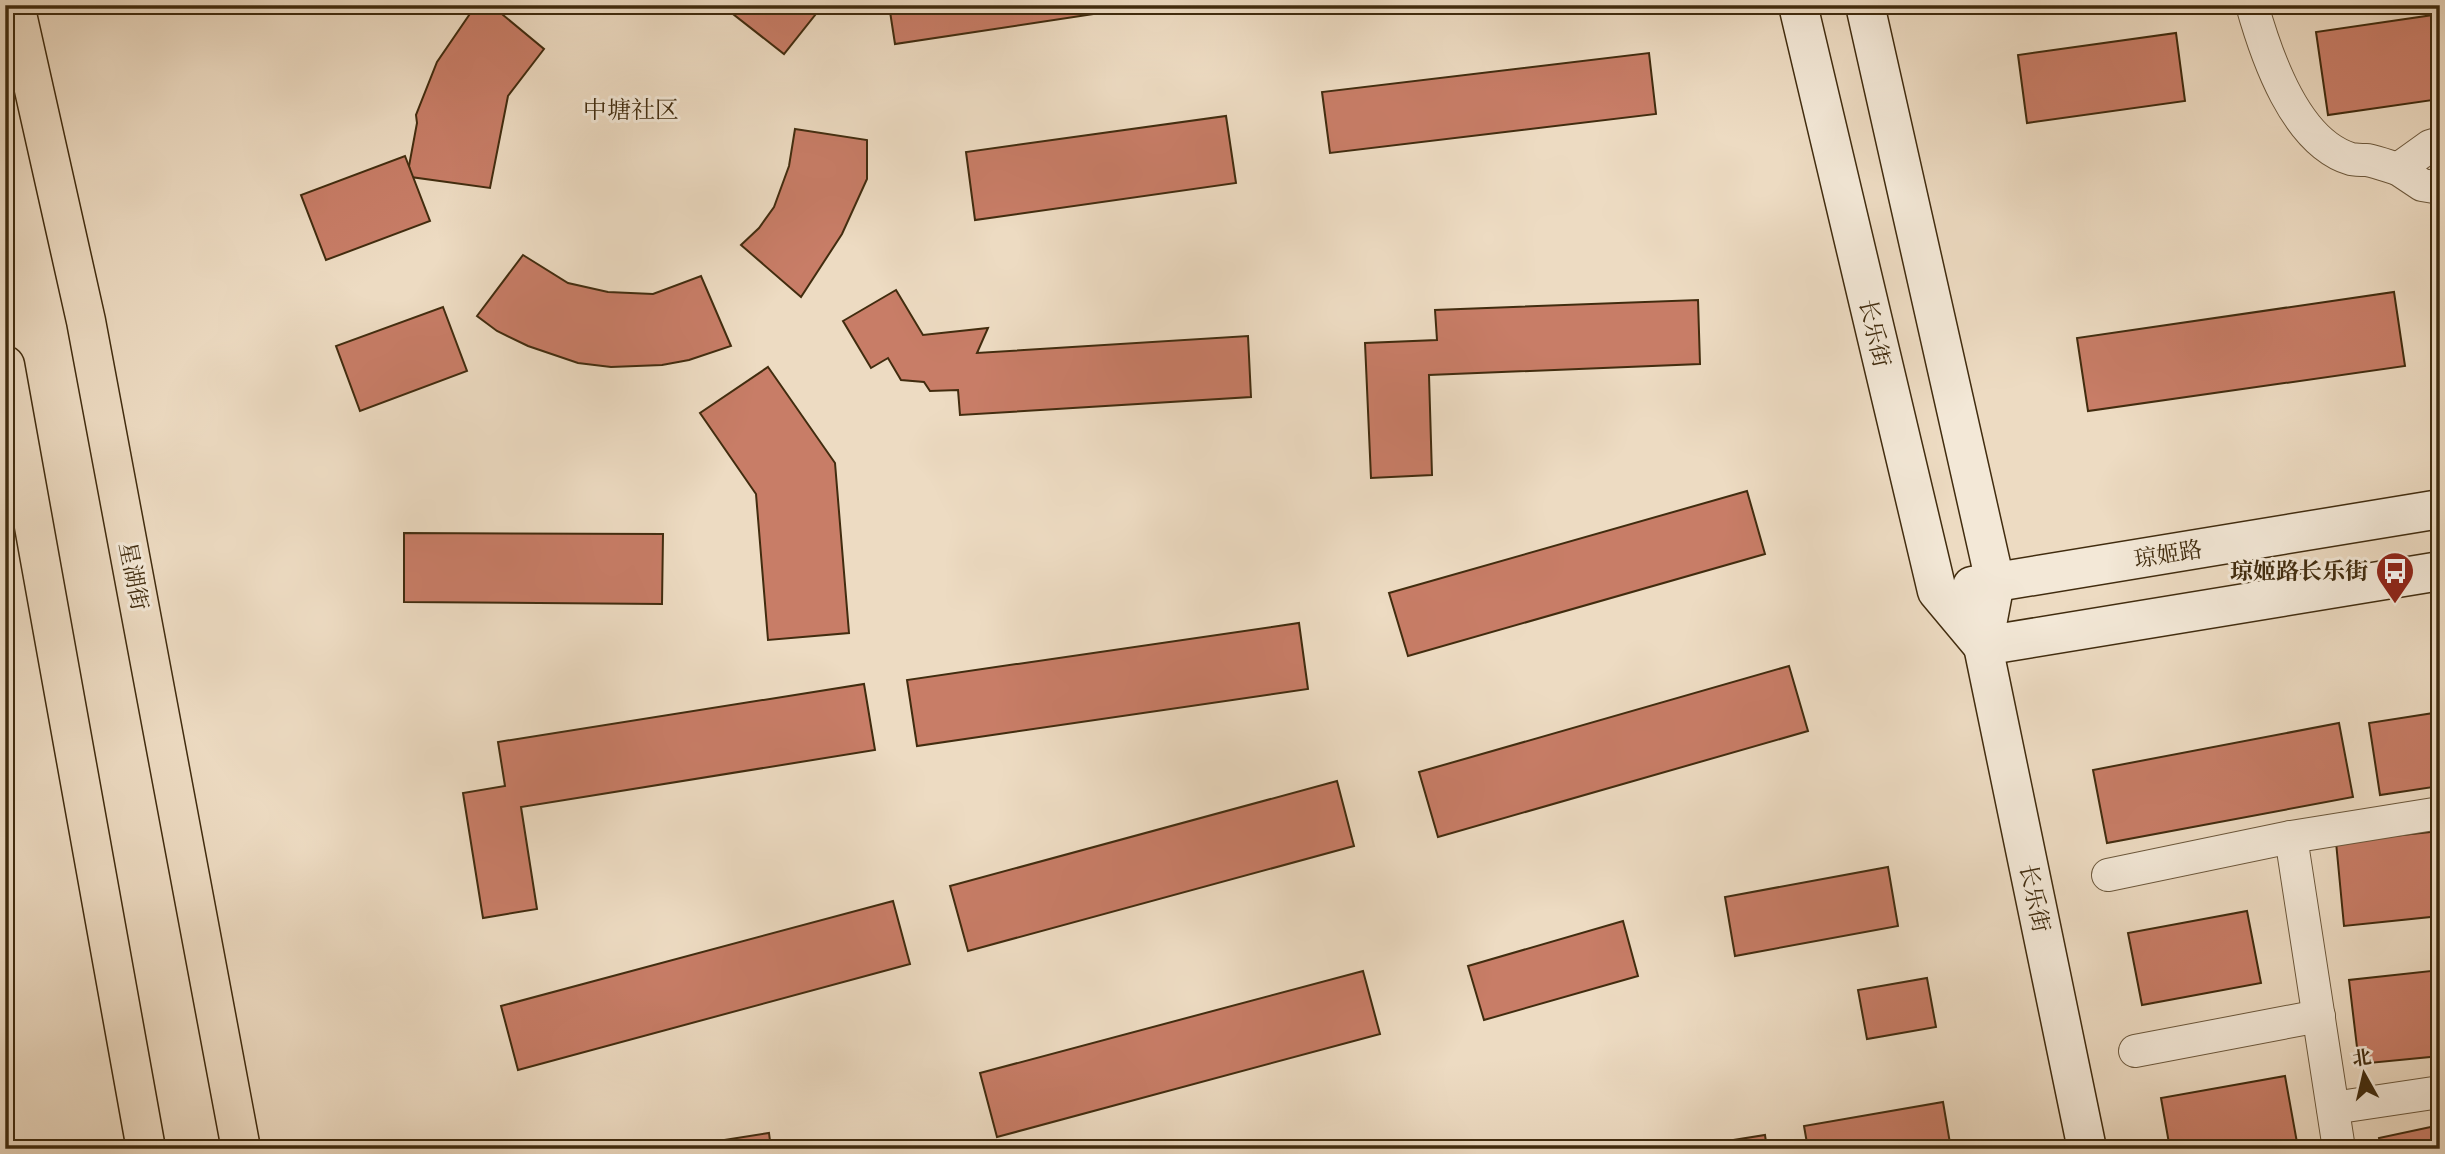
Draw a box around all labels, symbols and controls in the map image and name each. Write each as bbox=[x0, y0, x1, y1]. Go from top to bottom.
district label: 中塘社区 bbox=[583, 95, 679, 124]
street label: 长乐街 bbox=[1854, 296, 1896, 370]
street label: 琼姬路 bbox=[2132, 535, 2204, 573]
street label: 星湖街 bbox=[114, 539, 154, 613]
bus stop icon: 琼姬路长乐街 bbox=[2374, 550, 2416, 605]
place label: 琼姬路长乐街 bbox=[2230, 557, 2368, 585]
street label: 长乐街 bbox=[2014, 861, 2056, 935]
north arrow bbox=[2330, 1038, 2400, 1108]
text: 北 bbox=[2351, 1045, 2373, 1070]

